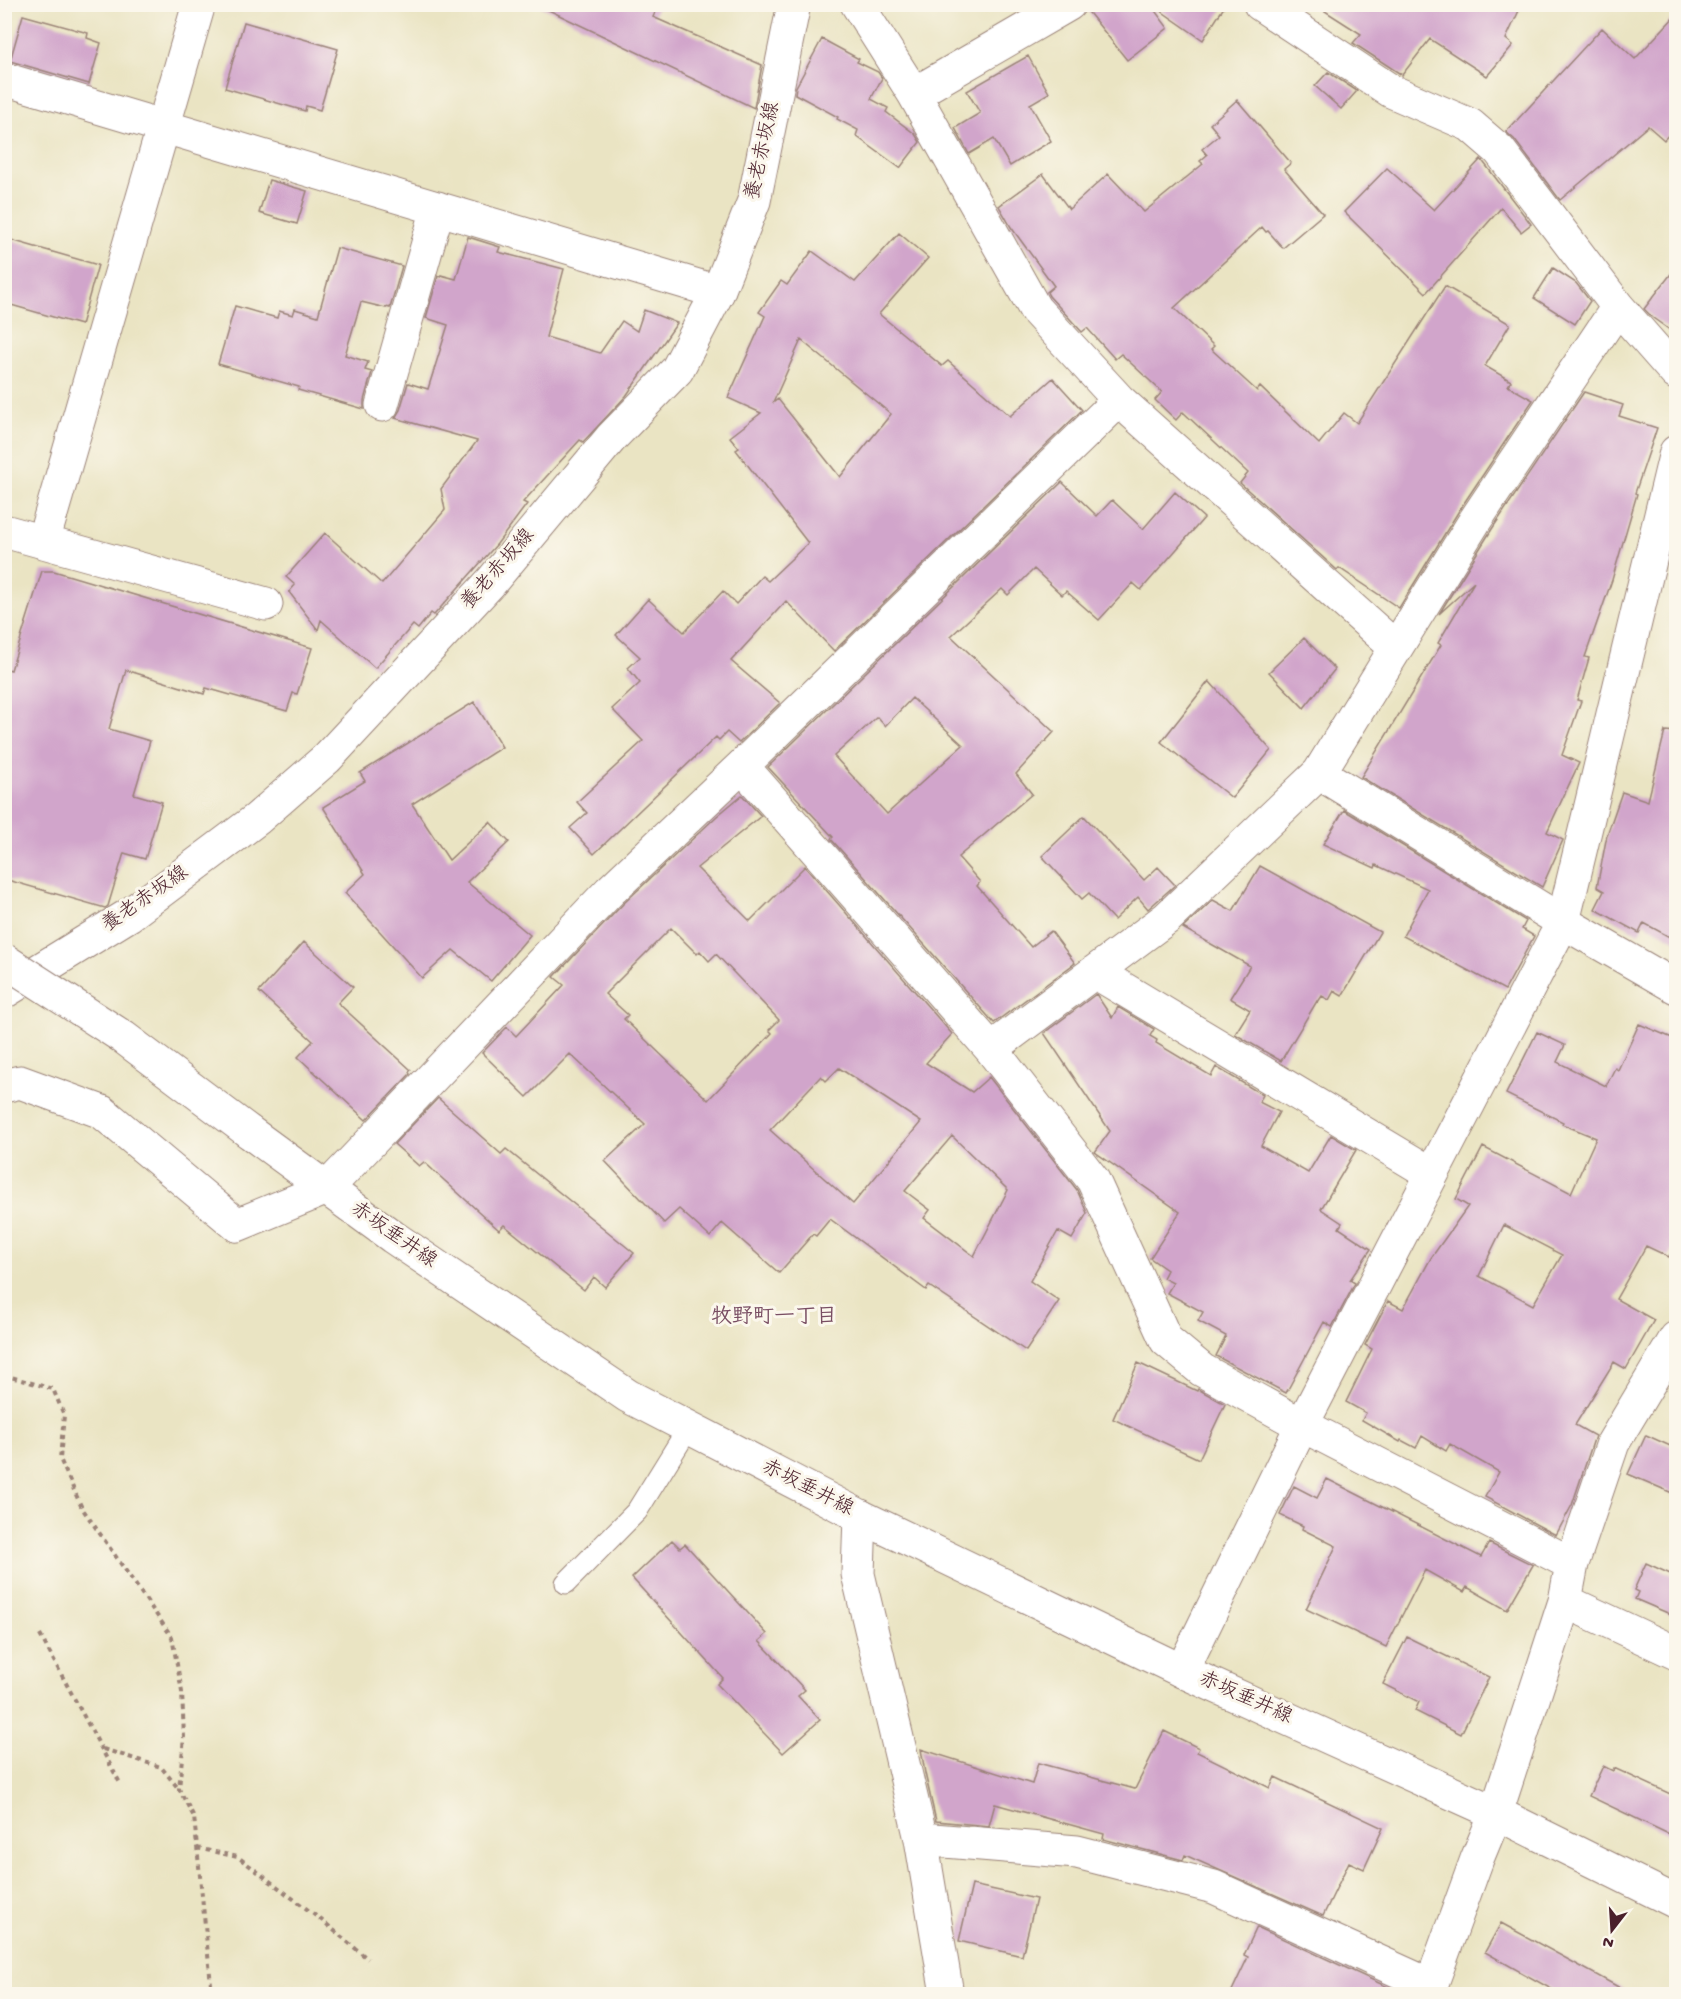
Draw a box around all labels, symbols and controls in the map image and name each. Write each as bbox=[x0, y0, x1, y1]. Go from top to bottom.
street label: 養老赤坂線 bbox=[740, 99, 786, 202]
street label: 養老赤坂線 bbox=[456, 523, 540, 615]
street label: 養老赤坂線 bbox=[97, 860, 194, 938]
street label: 赤坂垂井線 bbox=[345, 1196, 442, 1274]
district label: 牧野町一丁目 bbox=[711, 1305, 837, 1331]
street label: 赤坂垂井線 bbox=[757, 1454, 858, 1522]
street label: 赤坂垂井線 bbox=[1195, 1666, 1296, 1730]
north arrow bbox=[1582, 1900, 1642, 1960]
text: N bbox=[1600, 1930, 1616, 1952]

